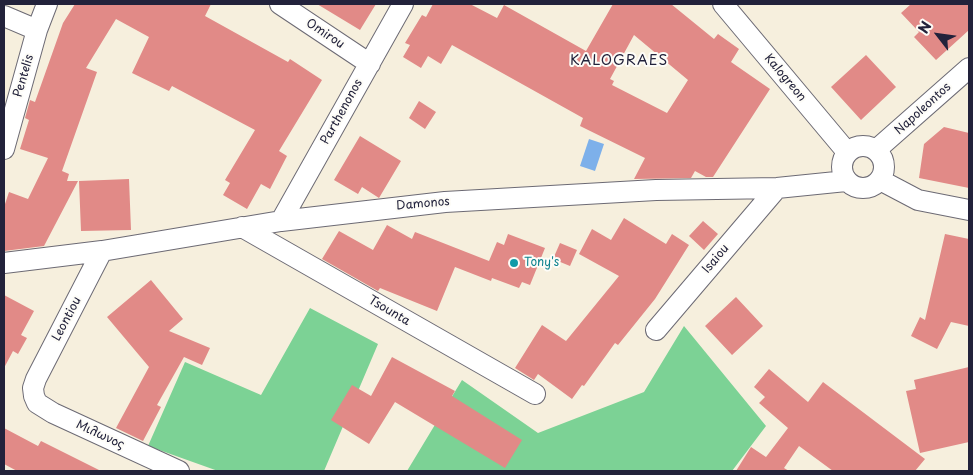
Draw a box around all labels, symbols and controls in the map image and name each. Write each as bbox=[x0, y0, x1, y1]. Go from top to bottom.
north arrow bbox=[913, 10, 963, 60]
street label: Omirou bbox=[303, 16, 347, 52]
text: N bbox=[913, 17, 936, 37]
street label: Kalogreon bbox=[761, 51, 809, 105]
street label: Pentelis bbox=[11, 53, 37, 99]
district label: KALOGRAES bbox=[569, 53, 669, 69]
street label: Parthenonos bbox=[318, 77, 366, 147]
street label: Napoleontos bbox=[892, 80, 954, 138]
street label: Damonos bbox=[396, 194, 450, 214]
street label: Isaiou bbox=[700, 242, 732, 276]
place label: Tony's bbox=[524, 256, 559, 270]
marker: Tony's bbox=[508, 257, 520, 269]
street label: Tsounta bbox=[365, 293, 413, 329]
street label: Leontiou bbox=[49, 295, 85, 343]
street label: Μιλωνος bbox=[74, 418, 126, 452]

